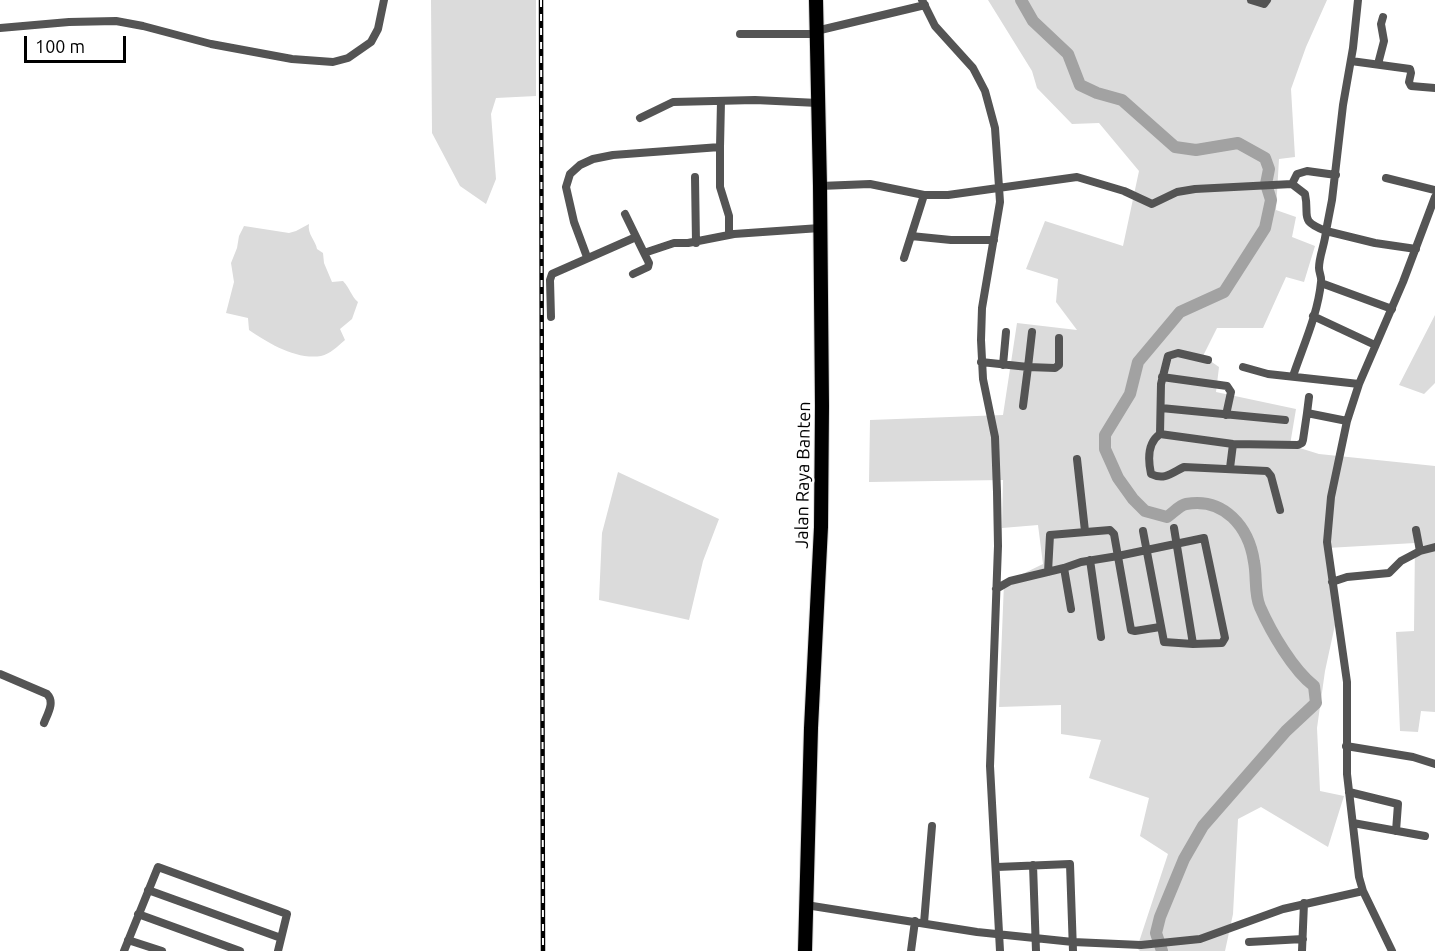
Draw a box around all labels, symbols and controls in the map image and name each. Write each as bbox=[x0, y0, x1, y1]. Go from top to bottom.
scale bar bbox=[27, 24, 129, 62]
text: 100 m bbox=[35, 36, 85, 56]
street label: Jalan Raya Banten bbox=[791, 401, 815, 549]

